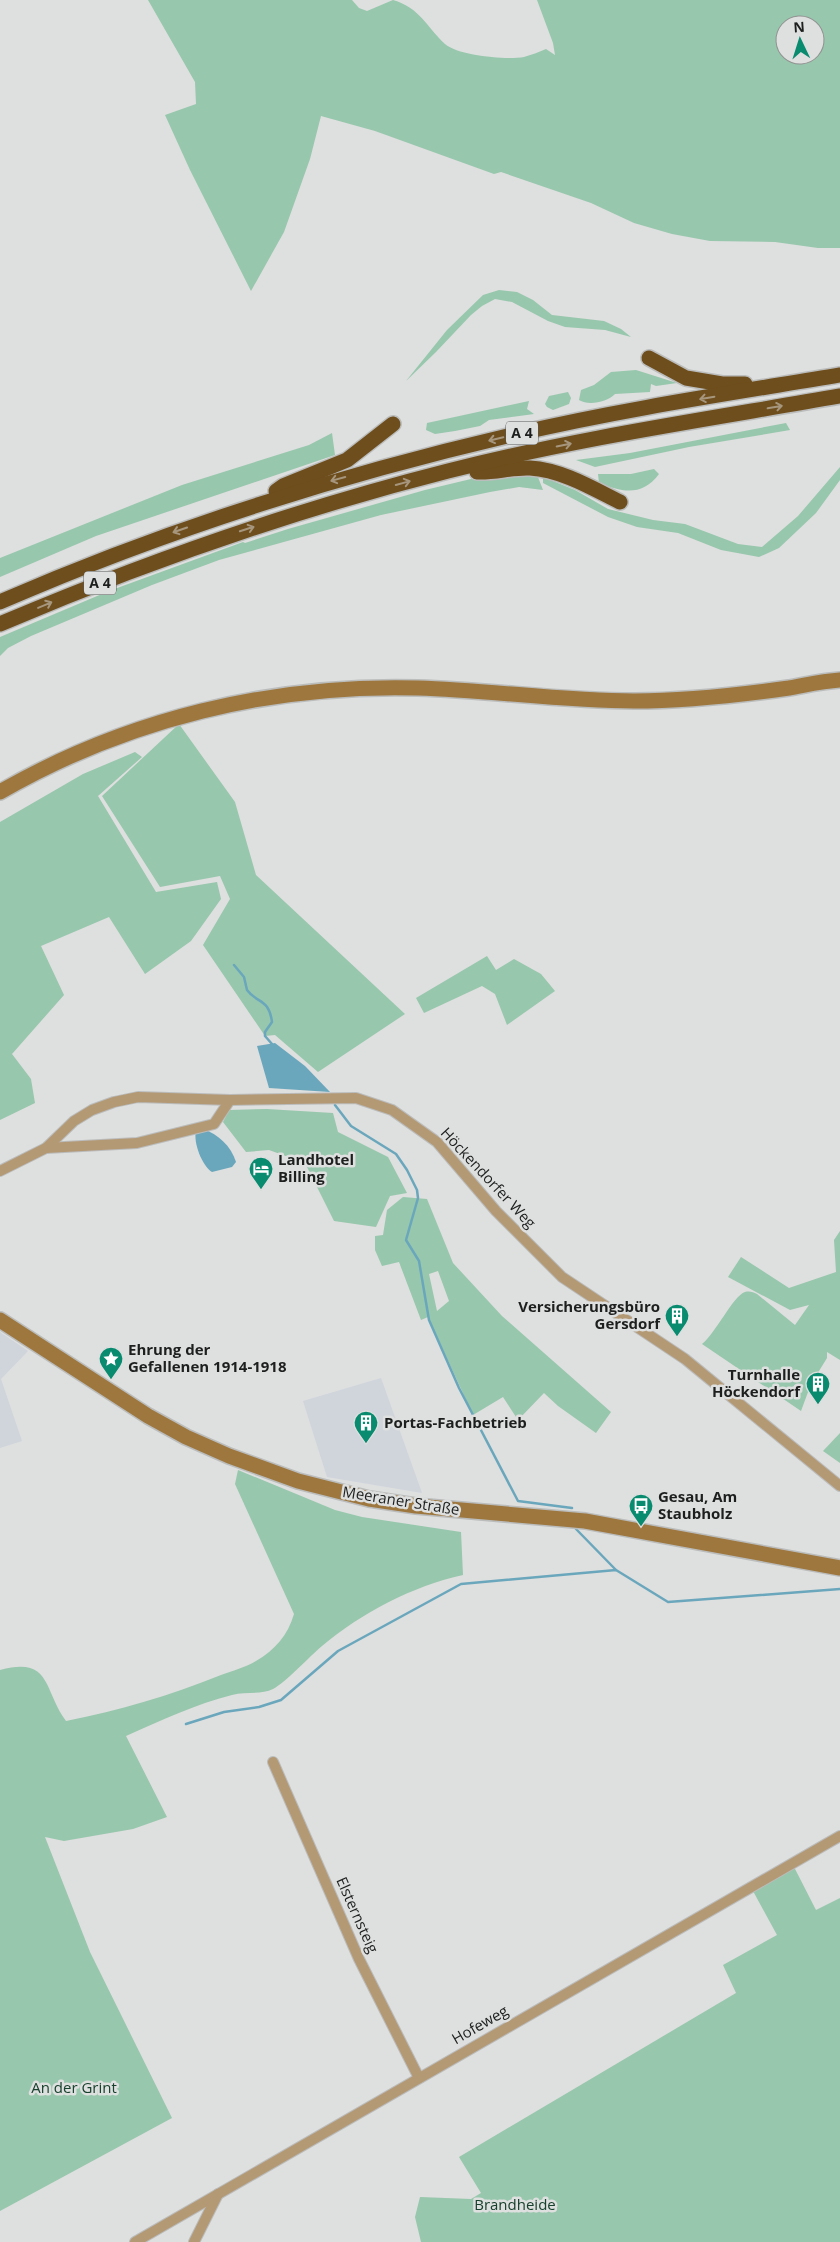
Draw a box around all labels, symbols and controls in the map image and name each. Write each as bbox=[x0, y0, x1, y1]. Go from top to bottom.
north arrow bbox=[775, 15, 825, 65]
text: N bbox=[793, 17, 805, 36]
one-way arrow bbox=[699, 393, 715, 403]
one-way arrow bbox=[767, 402, 783, 412]
road number: A 4 bbox=[506, 422, 538, 444]
one-way arrow bbox=[488, 435, 504, 444]
one-way arrow bbox=[555, 440, 571, 449]
one-way arrow bbox=[331, 475, 347, 485]
one-way arrow bbox=[394, 478, 410, 488]
one-way arrow bbox=[238, 523, 254, 533]
one-way arrow bbox=[173, 526, 189, 535]
road number: A 4 bbox=[84, 572, 116, 594]
one-way arrow bbox=[37, 600, 52, 609]
street label: Höckendorfer Weg bbox=[437, 1123, 541, 1232]
place label: Landhotel Billing bbox=[278, 1149, 354, 1186]
hotel icon: Landhotel Billing bbox=[248, 1156, 274, 1190]
place label: Versicherungsbüro Gersdorf bbox=[518, 1296, 661, 1333]
building icon: Versicherungsbüro Gersdorf bbox=[664, 1303, 690, 1337]
place label: Ehrung der Gefallenen 1914-1918 bbox=[128, 1339, 287, 1376]
place icon: Ehrung der Gefallenen 1914-1918 bbox=[98, 1346, 124, 1380]
place label: Turnhalle Höckendorf bbox=[712, 1364, 801, 1401]
building icon: Turnhalle Höckendorf bbox=[805, 1371, 831, 1405]
building icon: Portas-Fachbetrieb bbox=[353, 1410, 379, 1444]
place label: Portas-Fachbetrieb bbox=[384, 1412, 527, 1432]
street label: Meeraner Straße bbox=[341, 1481, 461, 1519]
place label: Gesau, Am Staubholz bbox=[658, 1486, 737, 1523]
bus stop icon: Gesau, Am Staubholz bbox=[628, 1493, 654, 1527]
street label: Elsternsteig bbox=[332, 1873, 384, 1956]
street label: Hofeweg bbox=[448, 2000, 511, 2048]
park label: An der Grint bbox=[31, 2077, 117, 2097]
park label: Brandheide bbox=[474, 2194, 556, 2214]

